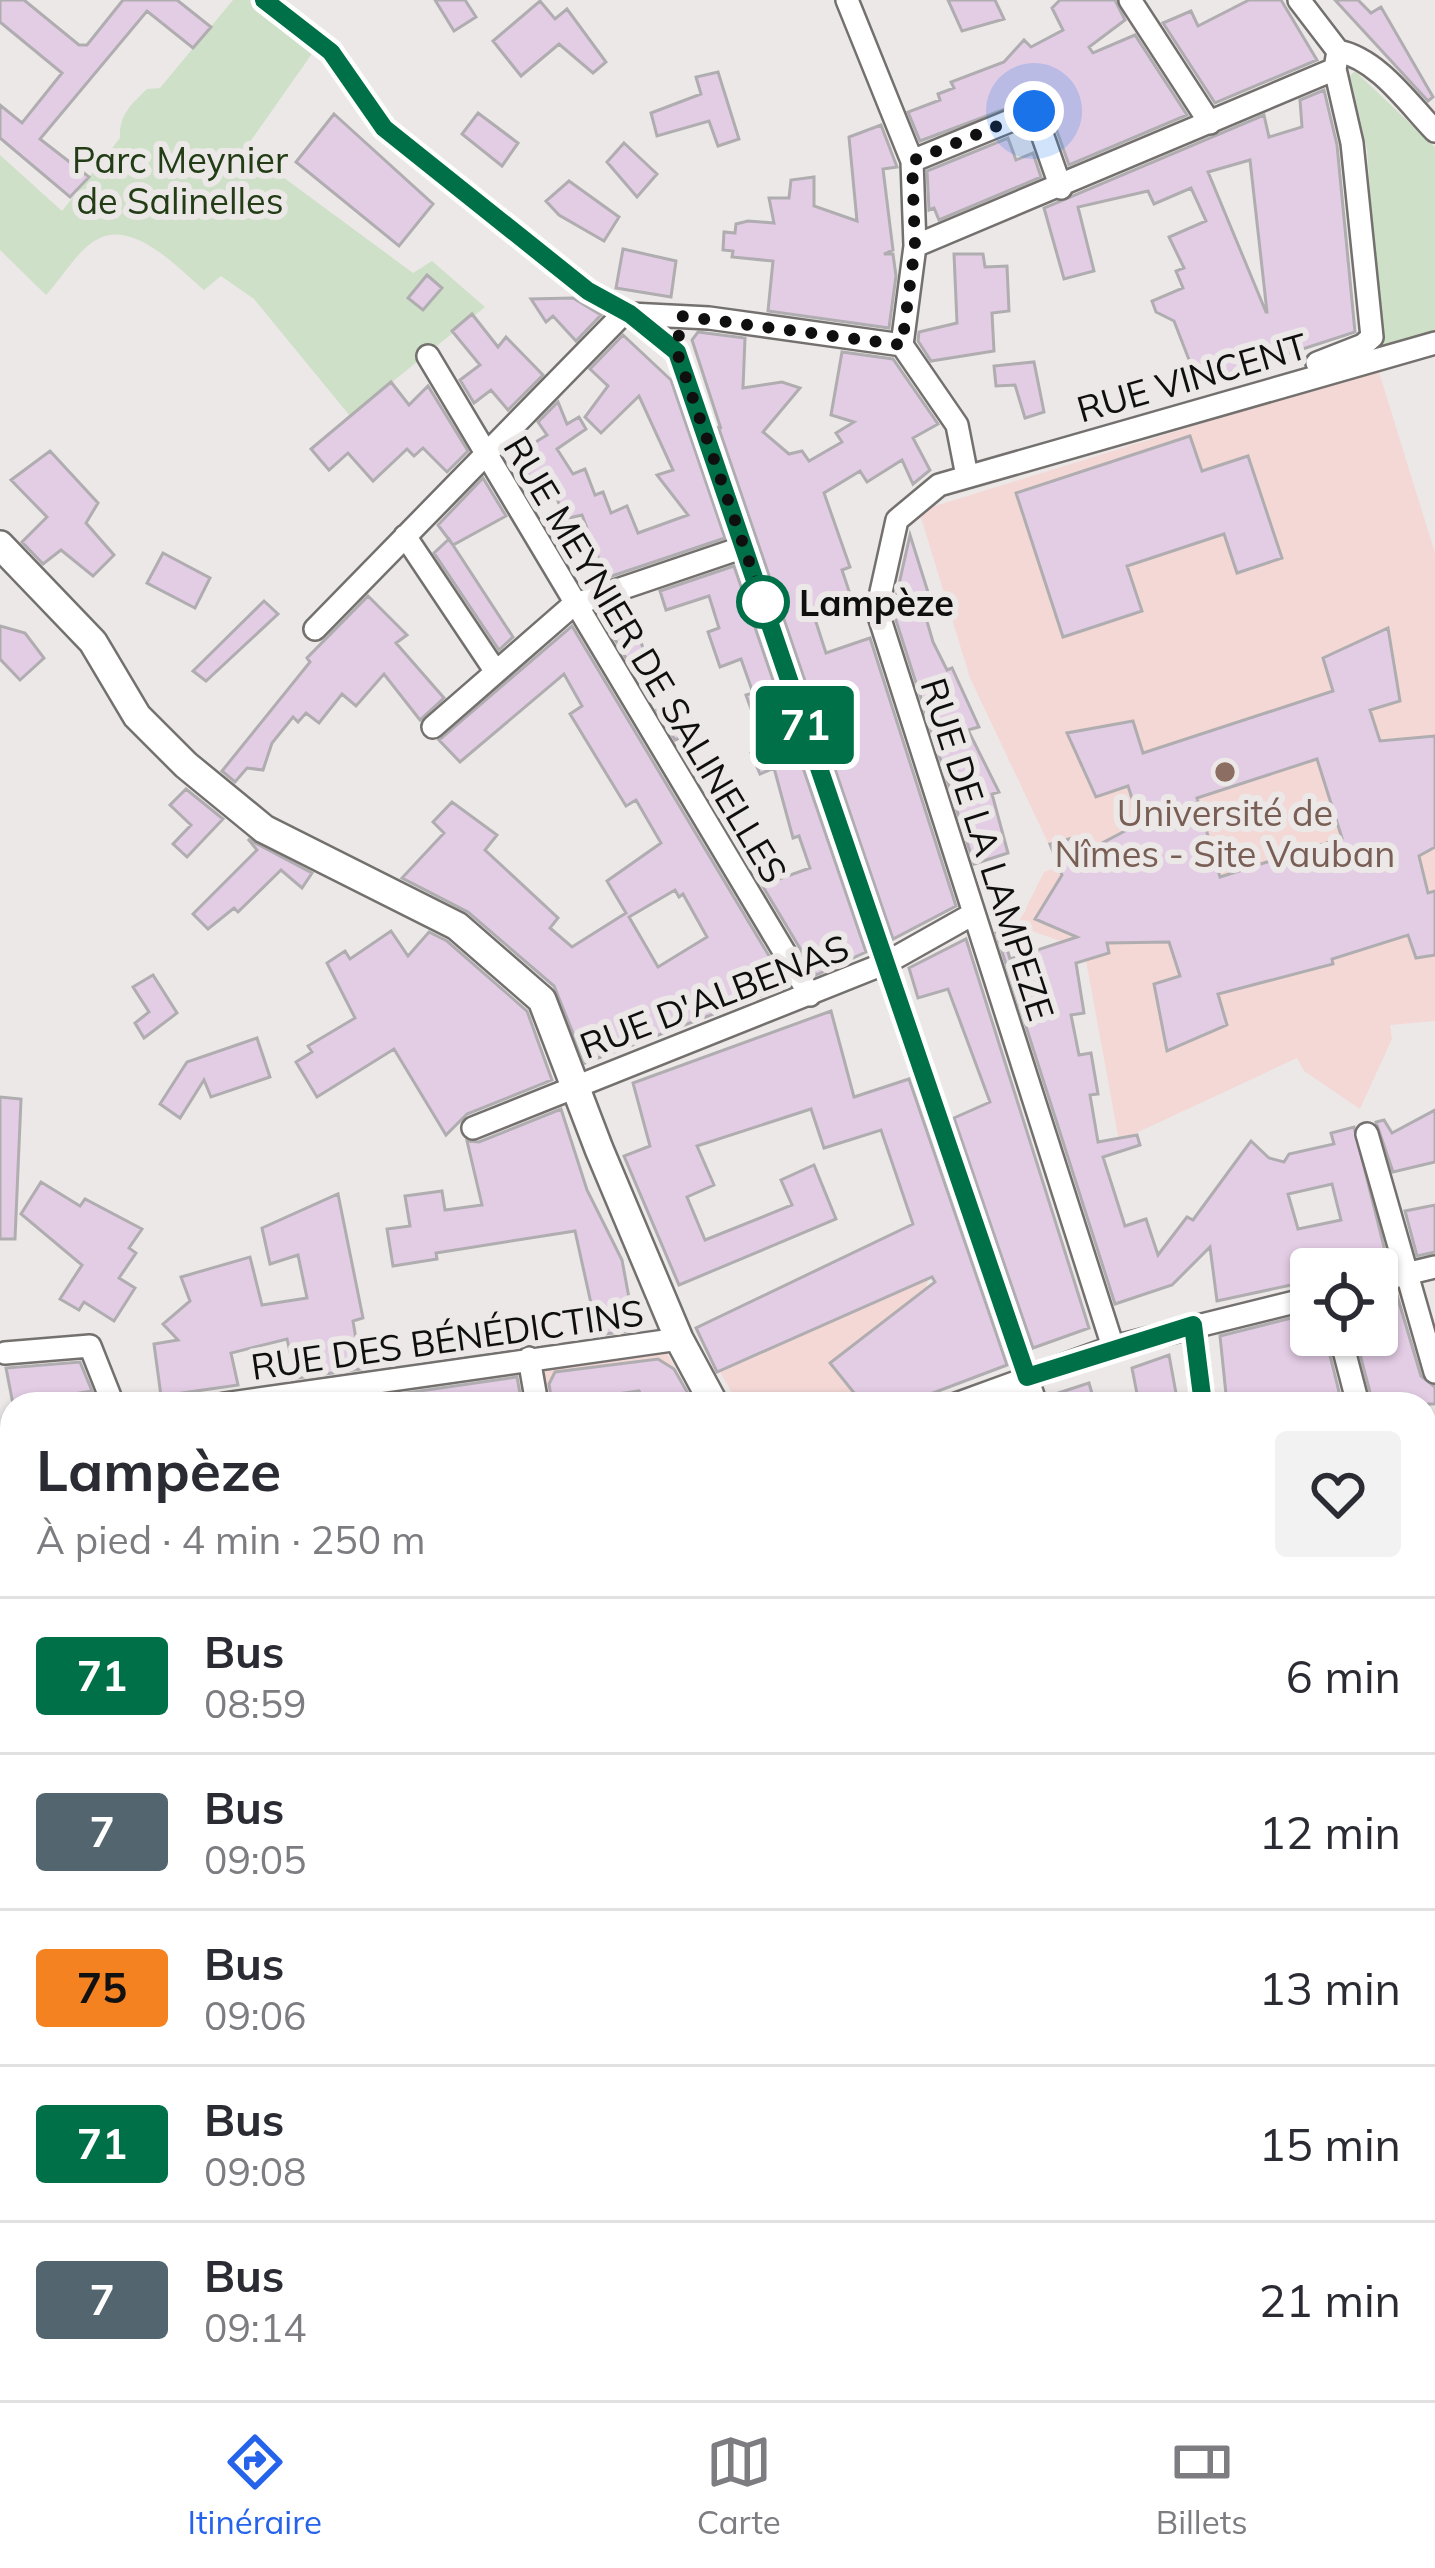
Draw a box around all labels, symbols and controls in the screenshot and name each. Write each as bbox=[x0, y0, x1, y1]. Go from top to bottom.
your location bbox=[1004, 81, 1064, 141]
park label: Parc Meynier de Salinelles bbox=[72, 137, 288, 223]
street label: RUE VINCENT bbox=[1072, 323, 1313, 431]
street label: RUE MEYNIER DE SALINELLES bbox=[495, 427, 797, 891]
marker: Lampèze bbox=[738, 577, 788, 627]
place label: Lampèze bbox=[799, 580, 954, 625]
street label: RUE DE LA LAMPEZE bbox=[911, 672, 1065, 1026]
line badge: 71 bbox=[751, 686, 859, 764]
text: 71 bbox=[780, 698, 830, 751]
marker: Université de Nîmes - Site Vauban bbox=[1212, 759, 1238, 785]
place label: Université de Nîmes - Site Vauban bbox=[1055, 790, 1395, 876]
street label: RUE D'ALBENAS bbox=[573, 924, 855, 1068]
map controls bbox=[1290, 1248, 1398, 1356]
button: locate bbox=[1290, 1248, 1398, 1356]
street label: RUE DES BÉNÉDICTINS bbox=[248, 1289, 646, 1389]
button: heart bbox=[1275, 1431, 1401, 1557]
text: Lampèze bbox=[36, 1434, 281, 1505]
text: À pied · 4 min · 250 m bbox=[36, 1515, 425, 1564]
text: Bus bbox=[204, 1623, 284, 1679]
text: 6 min bbox=[1286, 1648, 1401, 1704]
text: 71 bbox=[77, 1649, 127, 1702]
text: 08:59 bbox=[204, 1679, 307, 1728]
text: Bus bbox=[204, 1779, 284, 1835]
text: 12 min bbox=[1259, 1804, 1401, 1860]
text: 7 bbox=[89, 1805, 115, 1858]
text: 09:05 bbox=[204, 1835, 307, 1884]
text: Bus bbox=[204, 1935, 284, 1991]
text: 13 min bbox=[1259, 1960, 1401, 2016]
text: 75 bbox=[77, 1961, 127, 2014]
text: 09:06 bbox=[204, 1991, 307, 2040]
text: Bus bbox=[204, 2091, 284, 2147]
text: 15 min bbox=[1259, 2116, 1401, 2172]
text: 71 bbox=[77, 2117, 127, 2170]
text: 09:08 bbox=[204, 2147, 307, 2196]
text: Bus bbox=[204, 2247, 284, 2303]
text: 21 min bbox=[1259, 2272, 1401, 2328]
text: 7 bbox=[89, 2273, 115, 2326]
text: 09:14 bbox=[204, 2303, 307, 2352]
tab: Itinéraire bbox=[187, 2429, 322, 2542]
tab: Carte bbox=[697, 2429, 781, 2542]
tab: Billets bbox=[1156, 2429, 1248, 2542]

